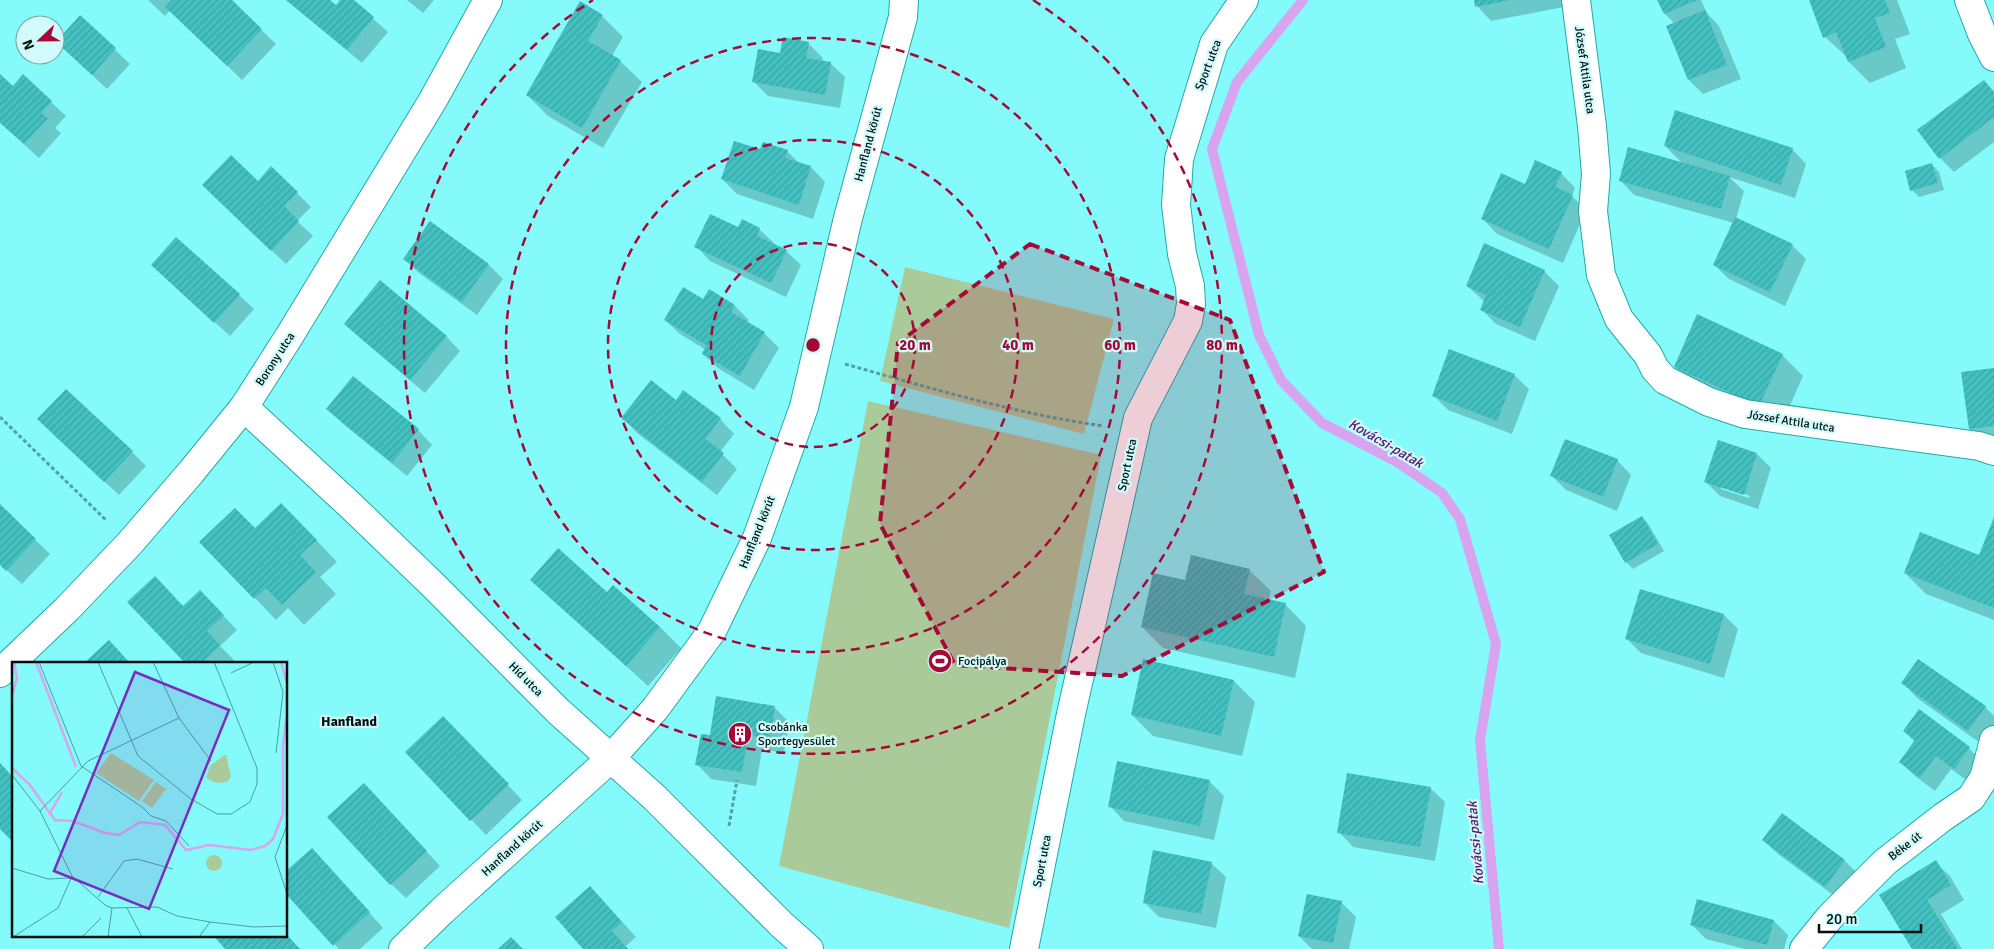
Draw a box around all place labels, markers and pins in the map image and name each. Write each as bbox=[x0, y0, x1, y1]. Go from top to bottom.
centre of rings bbox=[804, 336, 822, 354]
sports icon: Focipálya bbox=[927, 648, 953, 674]
place label: Focipálya bbox=[958, 654, 1007, 669]
place label: Csobánka Sportegyesület bbox=[758, 720, 835, 749]
building icon: Csobánka Sportegyesület bbox=[727, 721, 753, 747]

